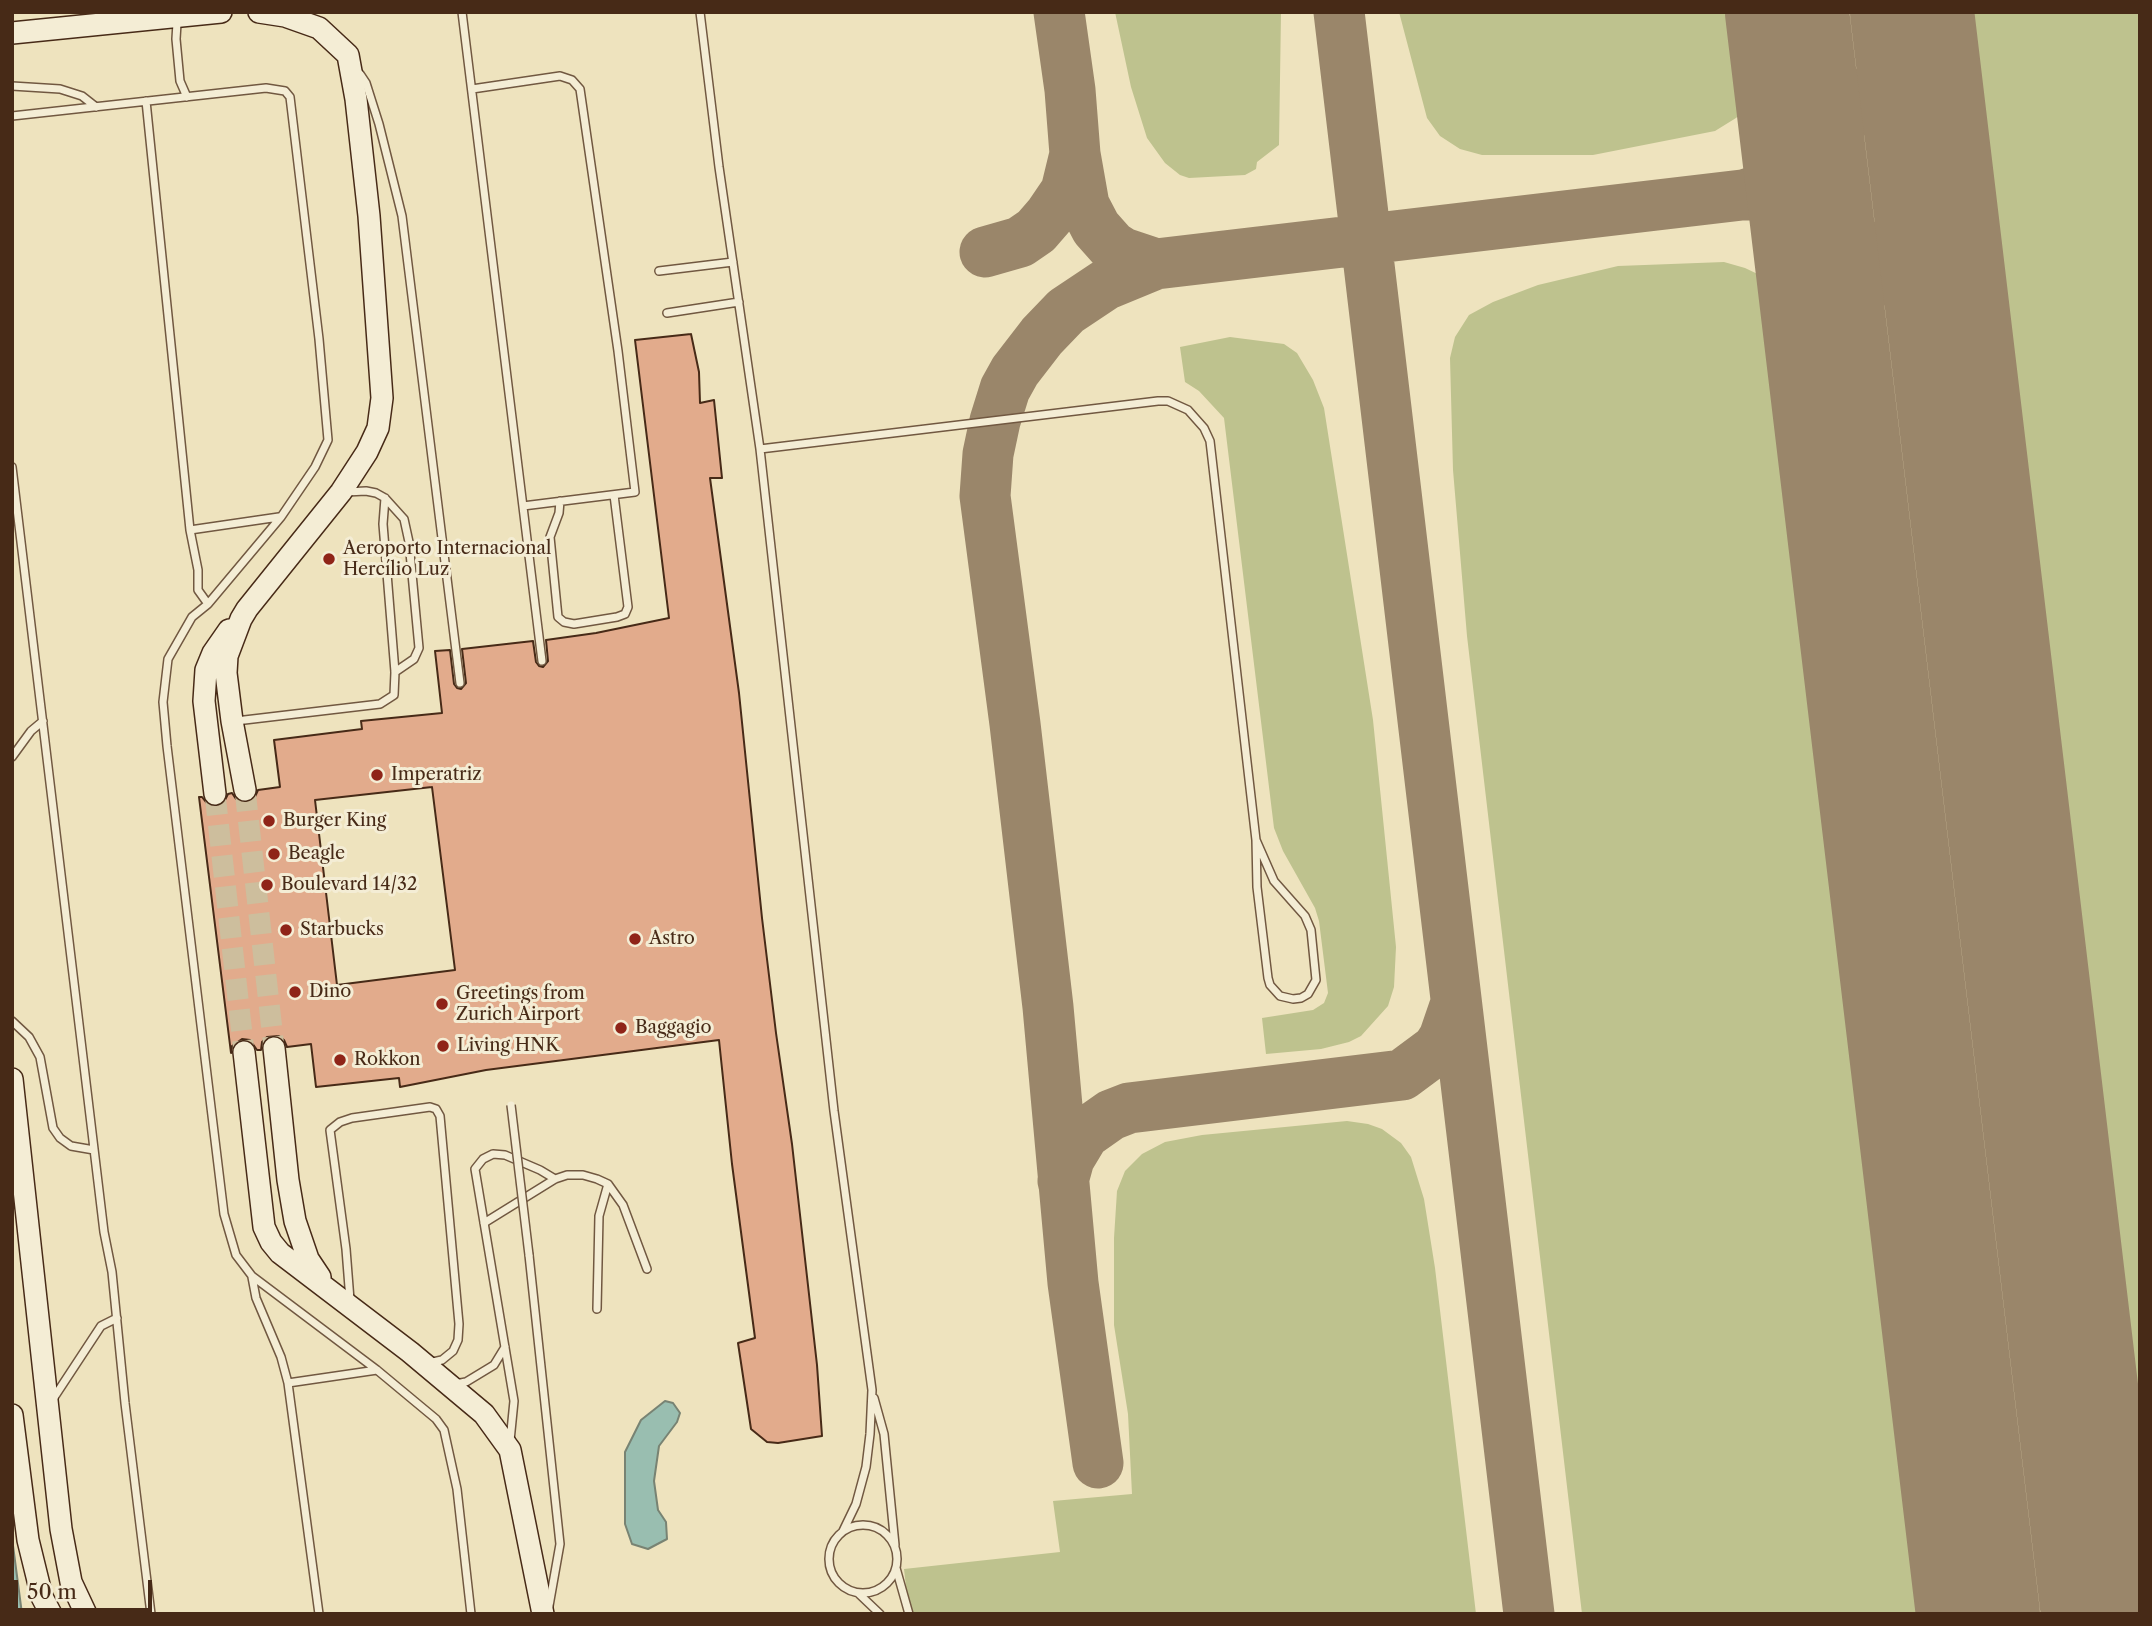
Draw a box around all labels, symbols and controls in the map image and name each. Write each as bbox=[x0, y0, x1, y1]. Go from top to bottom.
place label: Aeroporto Internacional Hercílio Luz bbox=[343, 538, 551, 580]
marker: Aeroporto Internacional Hercílio Luz bbox=[321, 551, 337, 567]
place label: Imperatriz bbox=[391, 764, 481, 786]
marker: Imperatriz bbox=[369, 767, 385, 783]
place label: Burger King bbox=[283, 810, 386, 832]
marker: Burger King bbox=[261, 813, 277, 829]
place label: Beagle bbox=[288, 843, 345, 865]
marker: Beagle bbox=[266, 846, 282, 862]
place label: Boulevard 14/32 bbox=[281, 874, 417, 896]
marker: Boulevard 14/32 bbox=[259, 877, 275, 893]
place label: Starbucks bbox=[300, 919, 384, 941]
marker: Starbucks bbox=[278, 922, 294, 938]
place label: Astro bbox=[649, 928, 695, 950]
marker: Astro bbox=[627, 931, 643, 947]
place label: Dino bbox=[309, 981, 351, 1003]
place label: Greetings from Zurich Airport bbox=[456, 983, 585, 1026]
marker: Dino bbox=[287, 984, 303, 1000]
marker: Greetings from Zurich Airport bbox=[434, 996, 450, 1012]
place label: Baggagio bbox=[635, 1017, 711, 1039]
marker: Baggagio bbox=[613, 1020, 629, 1036]
place label: Living HNK bbox=[457, 1035, 559, 1057]
marker: Living HNK bbox=[435, 1038, 451, 1054]
place label: Rokkon bbox=[354, 1049, 420, 1071]
marker: Rokkon bbox=[332, 1052, 348, 1068]
scale bar bbox=[18, 1566, 156, 1610]
text: 50 m bbox=[27, 1579, 77, 1604]

